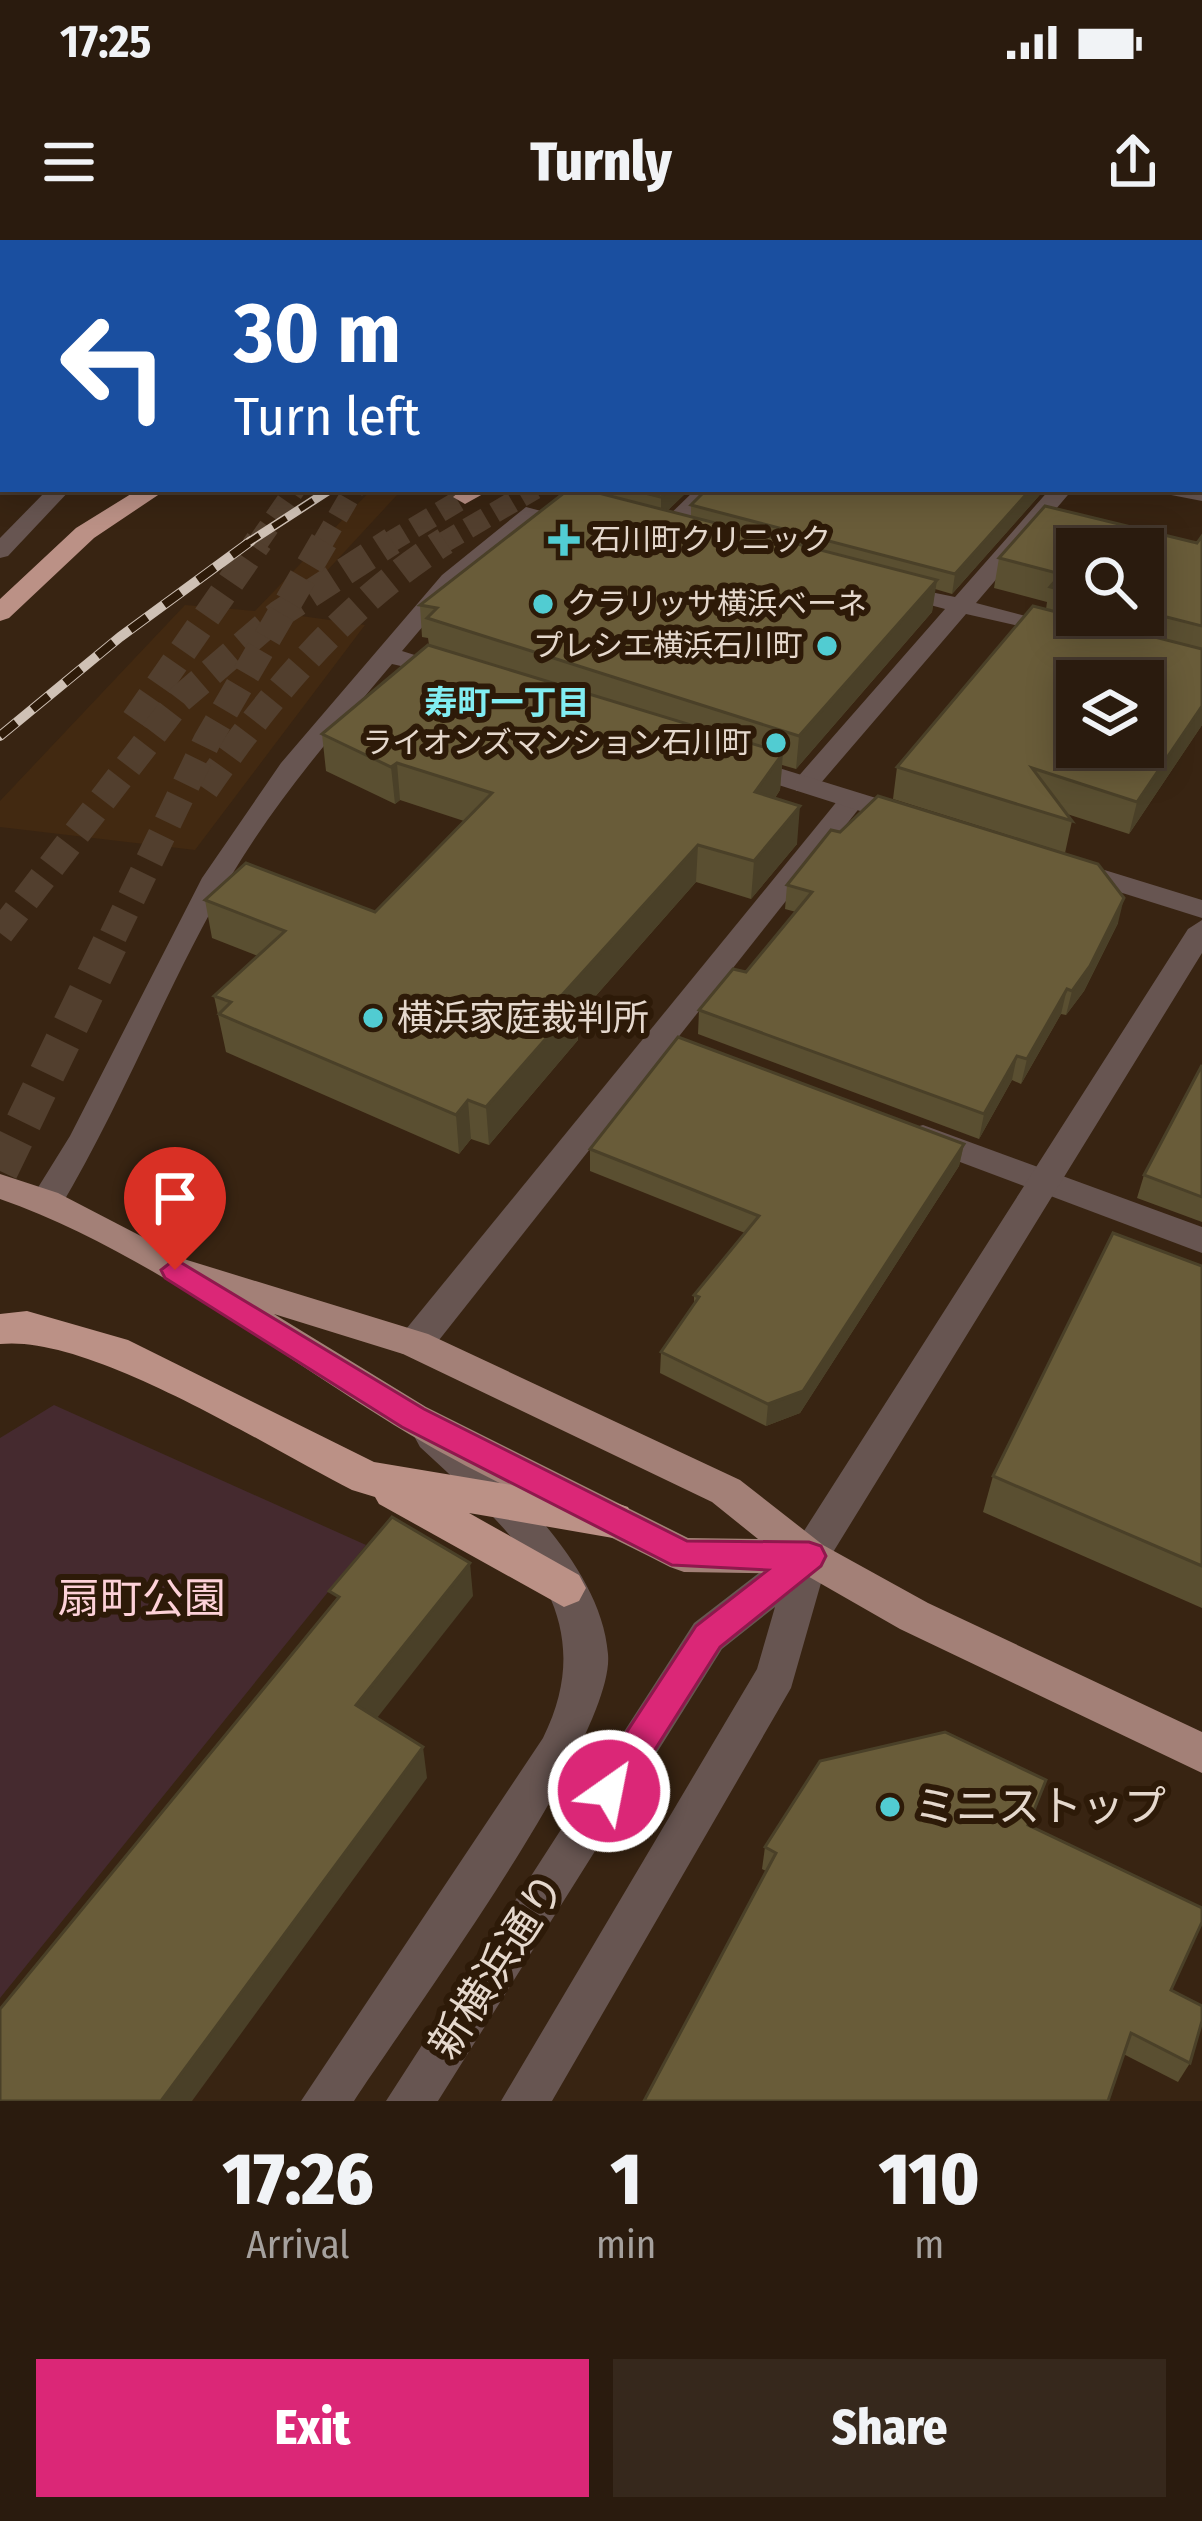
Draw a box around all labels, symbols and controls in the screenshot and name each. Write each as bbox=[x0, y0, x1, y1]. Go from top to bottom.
text: 17:25 bbox=[60, 15, 151, 69]
icon: menu bbox=[36, 129, 102, 195]
icon: share bbox=[1100, 129, 1166, 195]
text: Turnly bbox=[530, 130, 672, 194]
text: 30 m bbox=[234, 283, 401, 384]
icon: left bbox=[36, 288, 192, 444]
text: Turn left bbox=[234, 385, 420, 449]
place label: 石川町クリニック bbox=[591, 522, 831, 558]
marker: 石川町クリニック bbox=[548, 524, 580, 556]
map controls bbox=[1056, 528, 1164, 768]
button: search bbox=[1056, 528, 1164, 636]
place label: クラリッサ横浜ベーネ bbox=[567, 586, 867, 622]
marker: クラリッサ横浜ベーネ bbox=[530, 591, 556, 617]
place label: プレシエ横浜石川町 bbox=[533, 628, 803, 664]
marker: プレシエ横浜石川町 bbox=[814, 633, 840, 659]
button: layers bbox=[1056, 660, 1164, 768]
district label: 寿町一丁目 bbox=[425, 683, 590, 723]
place label: ライオンズマンション石川町 bbox=[363, 725, 752, 761]
marker: ライオンズマンション石川町 bbox=[763, 730, 789, 756]
place label: 横浜家庭裁判所 bbox=[397, 996, 649, 1040]
marker: 横浜家庭裁判所 bbox=[360, 1005, 386, 1031]
pin bbox=[124, 1147, 226, 1270]
icon: arrive bbox=[142, 1165, 208, 1231]
park label: 扇町公園 bbox=[58, 1574, 226, 1624]
position arrow bbox=[546, 1728, 672, 1854]
place label: ミニストップ bbox=[914, 1782, 1166, 1832]
marker: ミニストップ bbox=[877, 1794, 903, 1820]
street label: 新横浜通り bbox=[419, 1864, 575, 2068]
text: 17:26 bbox=[222, 2137, 374, 2223]
text: 1 bbox=[611, 2137, 642, 2223]
text: 110 bbox=[879, 2137, 980, 2223]
text: Arrival bbox=[246, 2222, 350, 2268]
text: min bbox=[596, 2222, 656, 2268]
text: m bbox=[914, 2222, 944, 2268]
button: Exit bbox=[36, 2359, 589, 2497]
button: Share bbox=[613, 2359, 1166, 2497]

